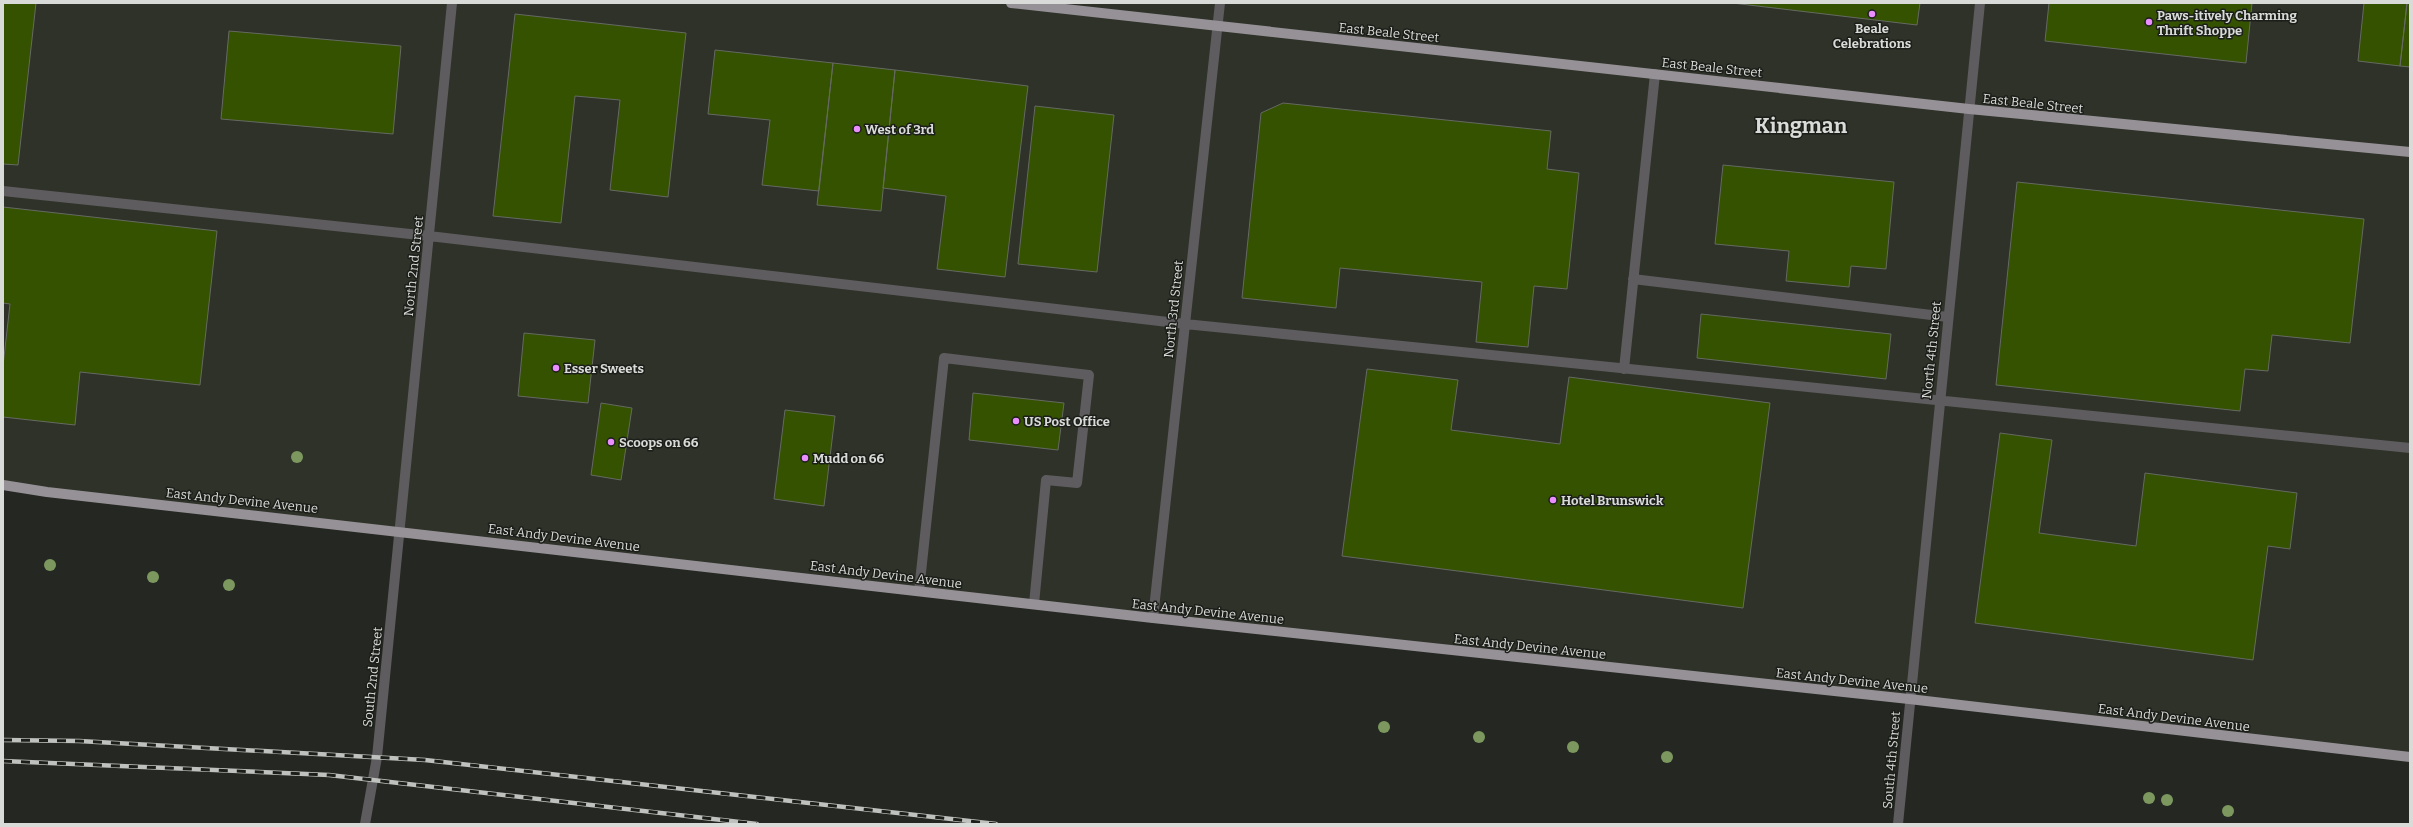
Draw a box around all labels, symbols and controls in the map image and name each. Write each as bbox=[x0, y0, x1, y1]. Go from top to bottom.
place label: Paws-itively Charming Thrift Shoppe bbox=[2157, 8, 2297, 38]
marker: Beale Celebrations bbox=[1867, 9, 1877, 19]
marker: Paws-itively Charming Thrift Shoppe bbox=[2144, 17, 2154, 27]
street label: East Beale Street bbox=[1338, 20, 1440, 45]
place label: Beale Celebrations bbox=[1833, 21, 1911, 51]
street label: East Beale Street bbox=[1661, 55, 1763, 80]
street label: East Beale Street bbox=[1982, 91, 2084, 116]
district label: Kingman bbox=[1755, 113, 1848, 139]
place label: West of 3rd bbox=[865, 122, 934, 137]
marker: West of 3rd bbox=[852, 124, 862, 134]
street label: North 2nd Street bbox=[401, 215, 426, 317]
street label: North 3rd Street bbox=[1161, 259, 1186, 359]
street label: North 4th Street bbox=[1919, 300, 1944, 400]
place label: Esser Sweets bbox=[564, 361, 644, 376]
marker: Esser Sweets bbox=[551, 363, 561, 373]
place label: US Post Office bbox=[1024, 414, 1110, 429]
marker: US Post Office bbox=[1011, 416, 1021, 426]
place label: Scoops on 66 bbox=[619, 435, 699, 450]
marker: Scoops on 66 bbox=[606, 437, 616, 447]
place label: Mudd on 66 bbox=[813, 451, 885, 466]
marker: Mudd on 66 bbox=[800, 453, 810, 463]
street label: East Andy Devine Avenue bbox=[165, 485, 319, 516]
place label: Hotel Brunswick bbox=[1561, 493, 1664, 508]
marker: Hotel Brunswick bbox=[1548, 495, 1558, 505]
street label: East Andy Devine Avenue bbox=[487, 521, 641, 554]
street label: East Andy Devine Avenue bbox=[809, 558, 963, 591]
street label: East Andy Devine Avenue bbox=[1131, 596, 1285, 627]
street label: South 2nd Street bbox=[360, 626, 385, 728]
street label: East Andy Devine Avenue bbox=[1453, 631, 1607, 662]
street label: East Andy Devine Avenue bbox=[1775, 665, 1929, 696]
street label: East Andy Devine Avenue bbox=[2097, 701, 2251, 734]
street label: South 4th Street bbox=[1880, 710, 1903, 810]

